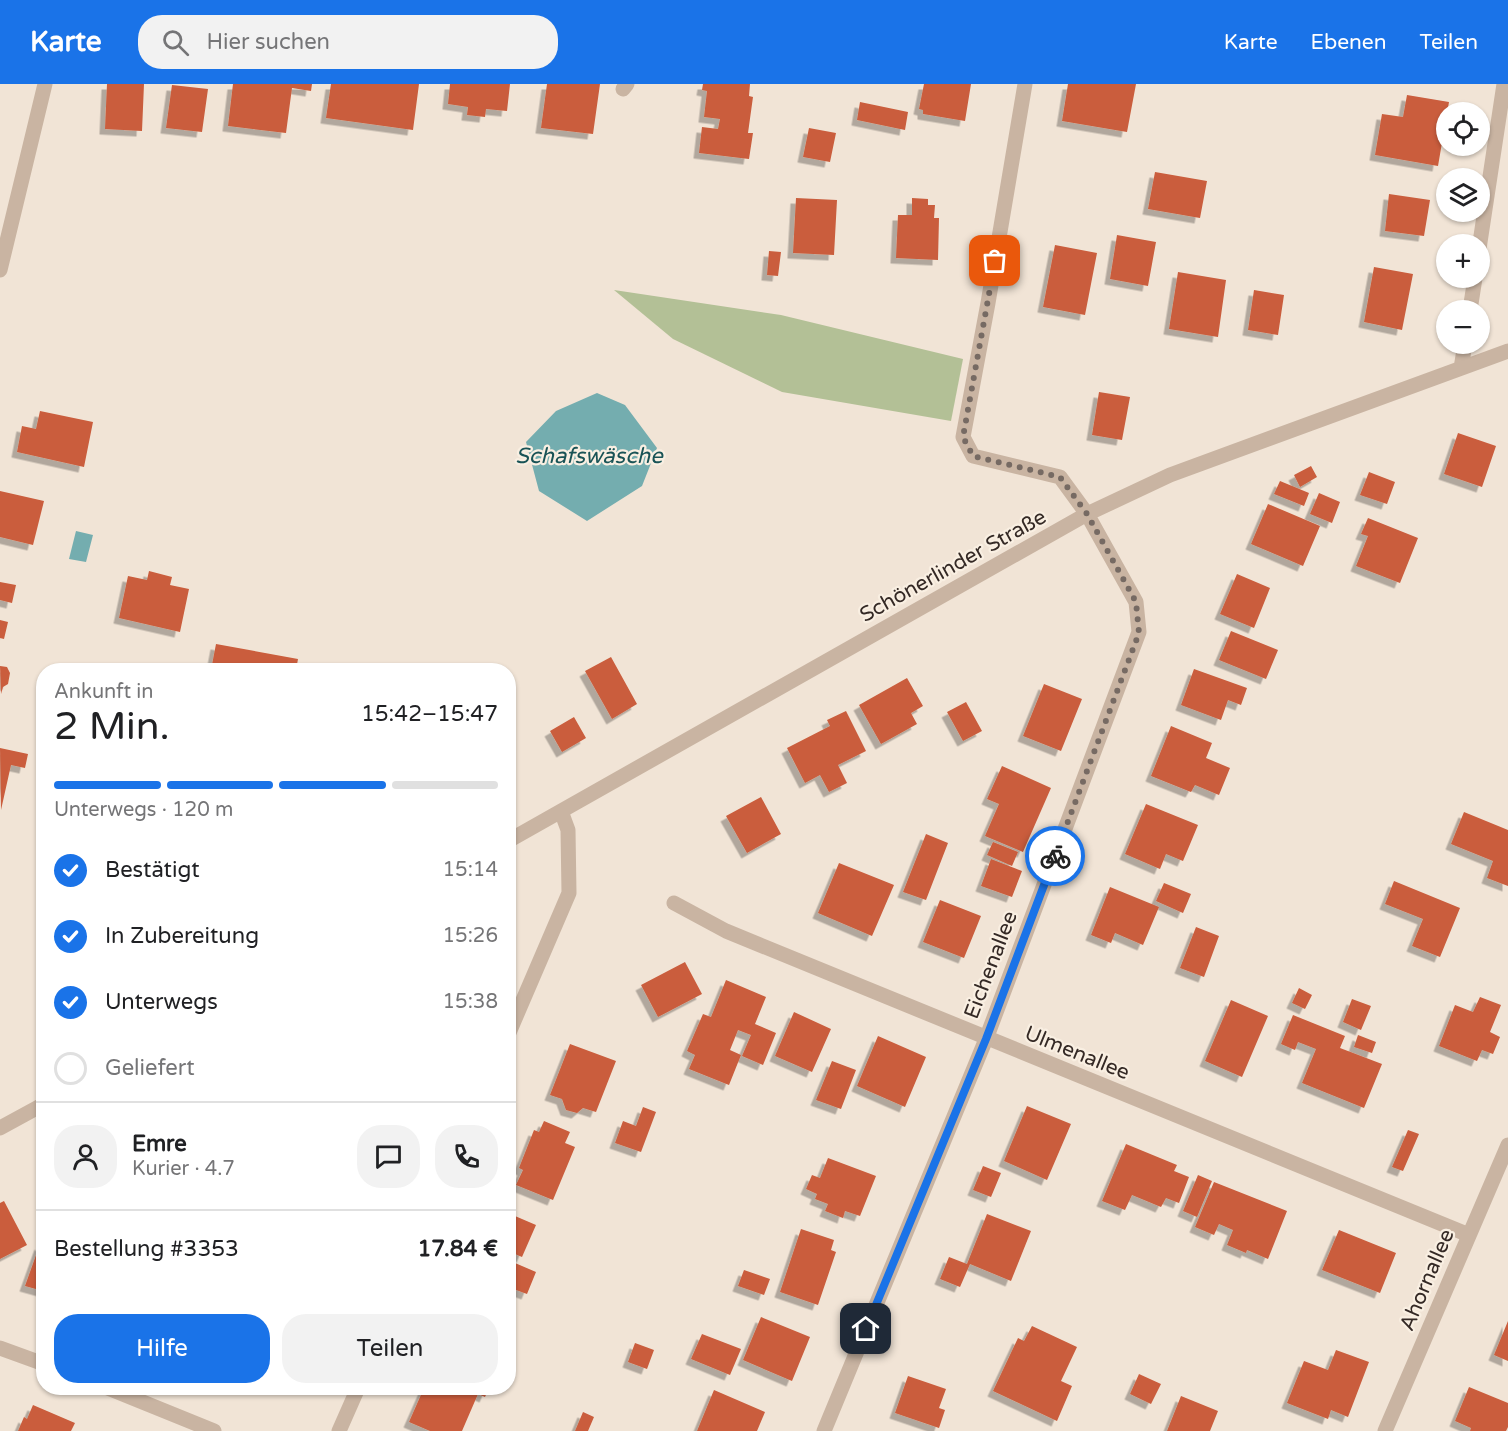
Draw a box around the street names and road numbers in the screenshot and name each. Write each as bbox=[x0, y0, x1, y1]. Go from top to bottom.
street label: Schönerlinder Straße bbox=[855, 504, 1051, 628]
street label: Eichenallee bbox=[959, 908, 1023, 1022]
street label: Ulmenallee bbox=[1021, 1021, 1133, 1085]
street label: Ahornallee bbox=[1394, 1225, 1460, 1335]

